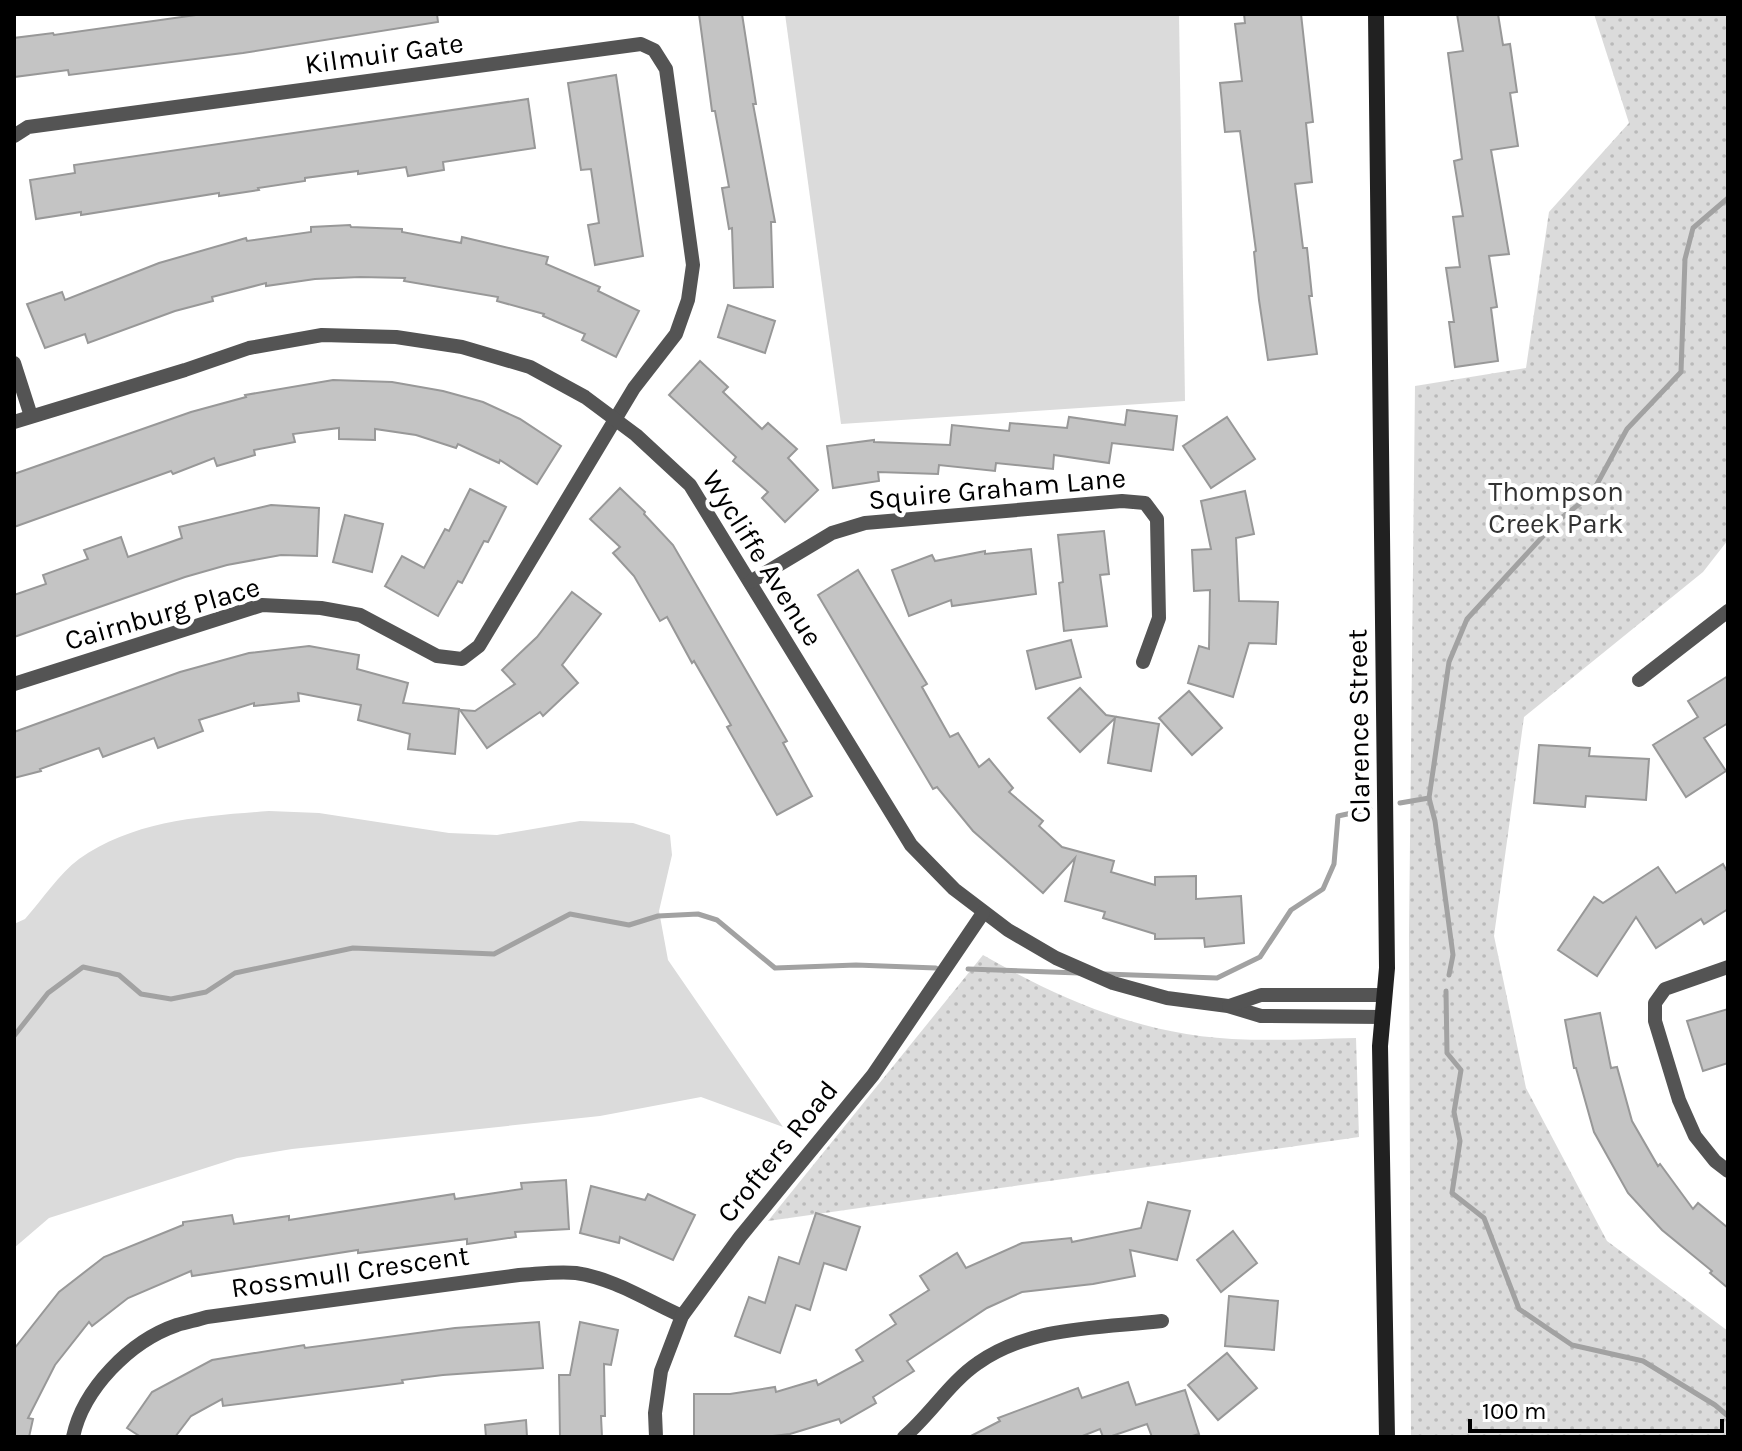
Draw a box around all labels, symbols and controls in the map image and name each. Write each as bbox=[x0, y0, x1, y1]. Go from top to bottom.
street label: Kilmuir Gate bbox=[303, 26, 465, 81]
street label: Squire Graham Lane bbox=[867, 461, 1127, 516]
street label: Wycliffe Avenue bbox=[695, 464, 830, 652]
park label: Thompson Creek Park bbox=[1488, 475, 1624, 540]
street label: Cairnburg Place bbox=[61, 570, 263, 657]
street label: Clarence Street bbox=[1340, 629, 1377, 823]
street label: Crofters Road bbox=[710, 1074, 845, 1229]
street label: Rossmull Crescent bbox=[229, 1238, 471, 1305]
scale bar bbox=[1470, 1383, 1722, 1433]
text: 100 m bbox=[1482, 1397, 1547, 1425]

